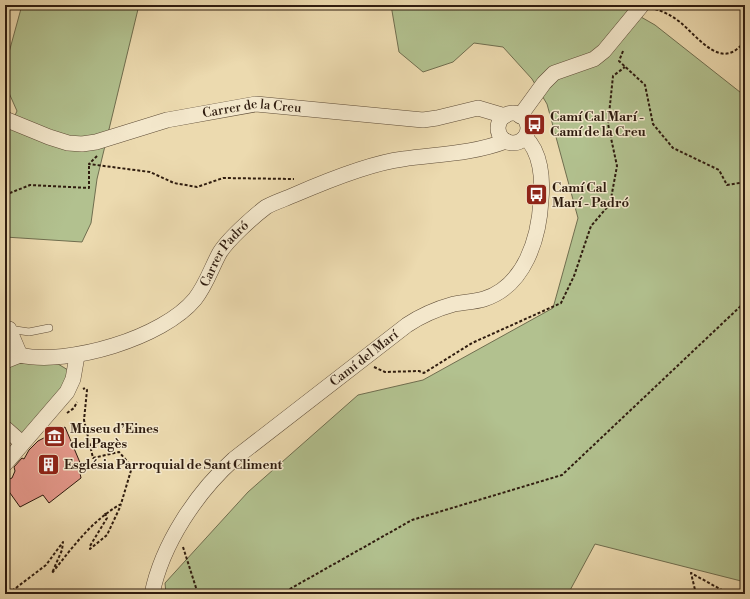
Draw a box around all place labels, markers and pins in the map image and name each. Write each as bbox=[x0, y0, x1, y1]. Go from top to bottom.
place label: Camí Cal Marí - Camí de la Creu bbox=[550, 109, 646, 140]
bus stop icon: Camí Cal Marí - Camí de la Creu bbox=[521, 111, 547, 137]
place label: Camí Cal Marí - Padró bbox=[552, 180, 630, 211]
bus stop icon: Camí Cal Marí - Padró bbox=[523, 182, 549, 208]
place label: Museu d’Eines del Pagès bbox=[70, 421, 159, 452]
museum icon: Museu d’Eines del Pagès bbox=[42, 423, 68, 449]
building icon: Església Parroquial de Sant Climent bbox=[35, 452, 61, 478]
place label: Església Parroquial de Sant Climent bbox=[64, 457, 282, 473]

